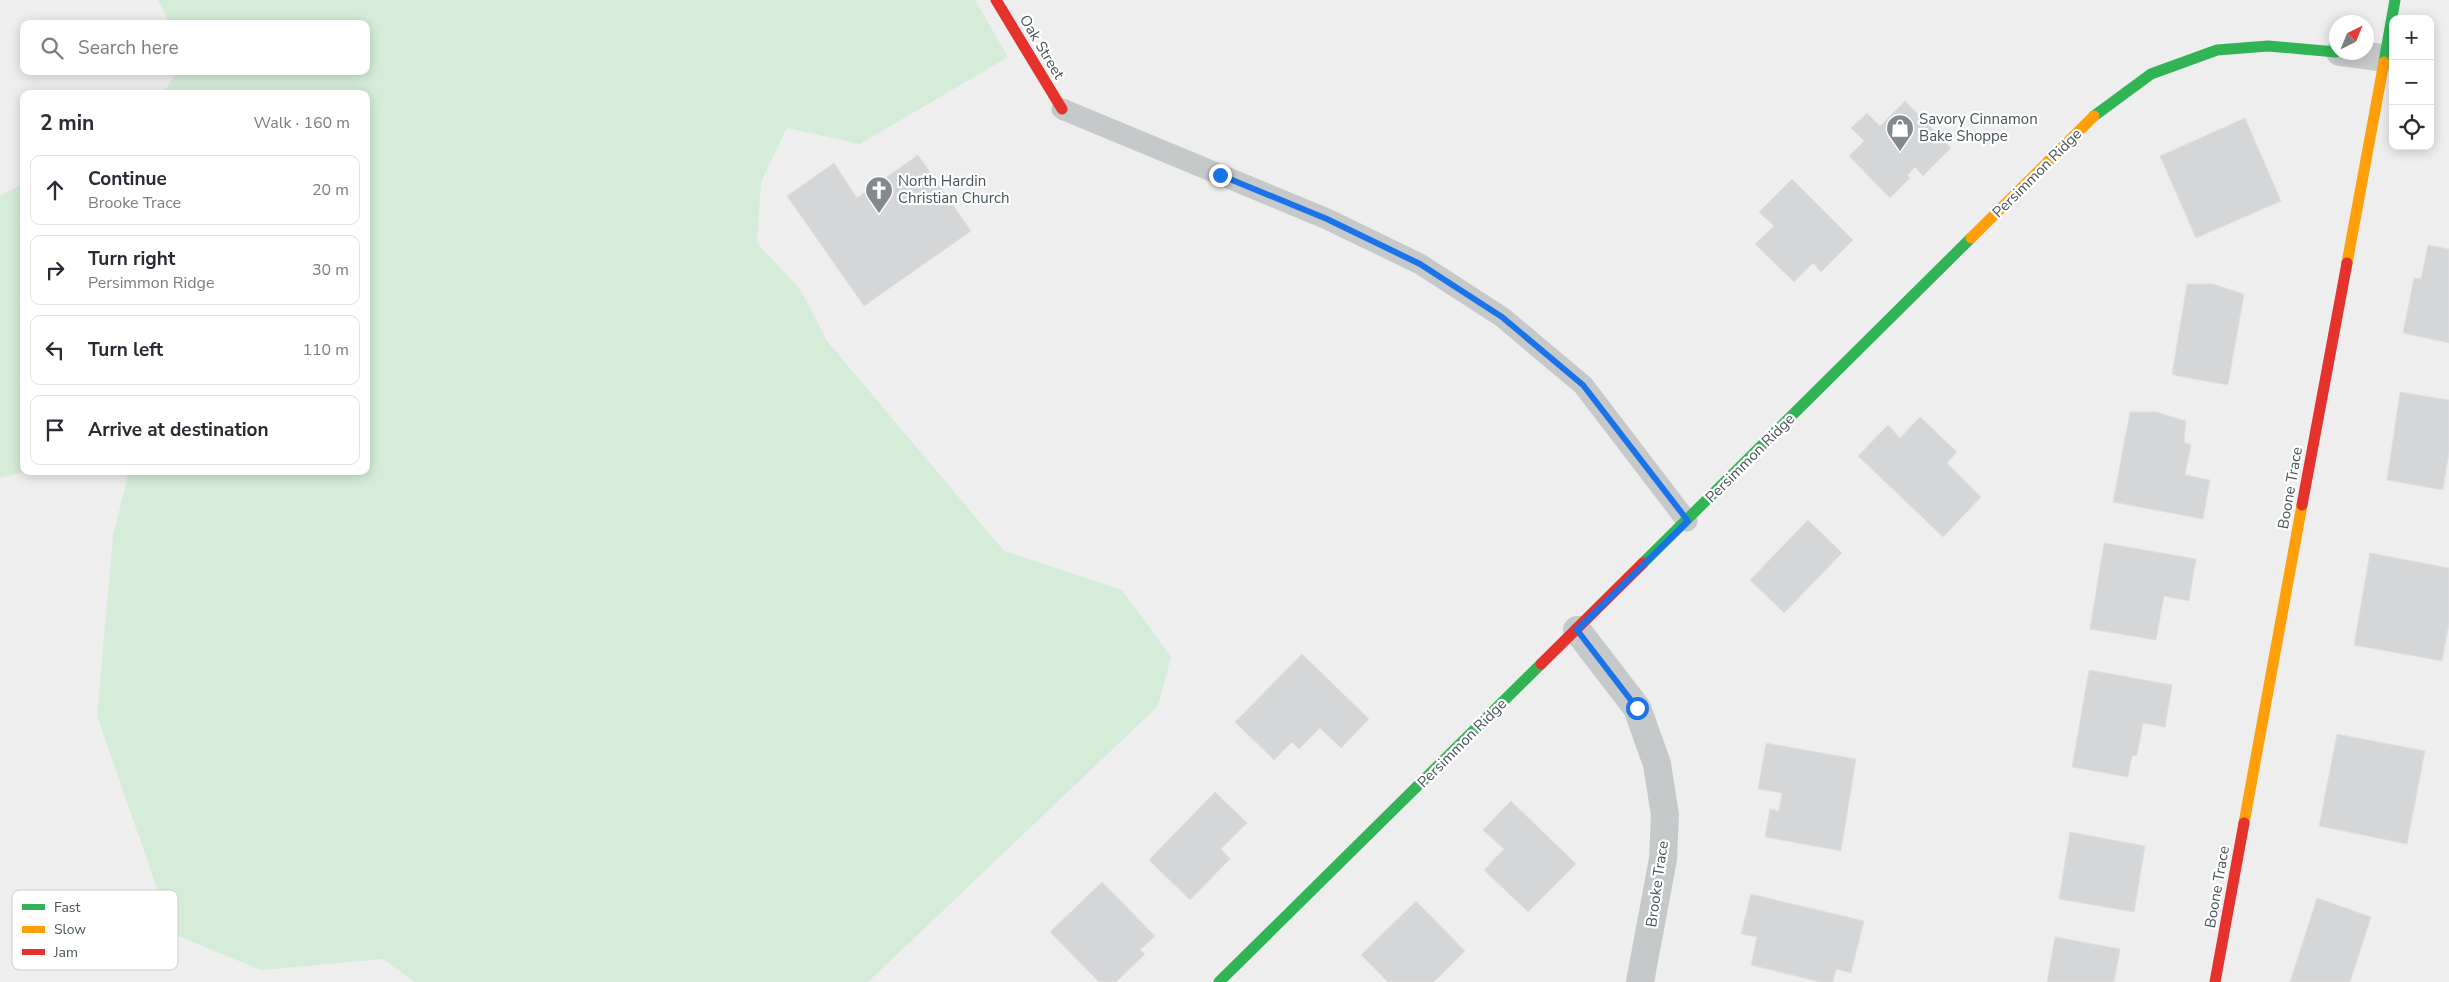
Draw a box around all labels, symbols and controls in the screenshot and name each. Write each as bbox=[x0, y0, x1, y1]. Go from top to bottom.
street label: Oak Street bbox=[1015, 11, 1069, 84]
north arrow bbox=[2329, 15, 2374, 60]
map controls bbox=[2389, 15, 2434, 150]
button: + bbox=[2389, 15, 2434, 60]
search box bbox=[20, 20, 370, 75]
icon: search bbox=[38, 34, 66, 62]
text: Search here bbox=[78, 35, 179, 61]
button: − bbox=[2389, 60, 2434, 105]
button: locate bbox=[2389, 105, 2434, 150]
text: 2 min bbox=[40, 109, 94, 137]
place label: Savory Cinnamon Bake Shoppe bbox=[1919, 109, 2038, 146]
text: Walk · 160 m bbox=[254, 112, 350, 134]
shop icon: Savory Cinnamon Bake Shoppe bbox=[1885, 113, 1915, 152]
street label: Persimmon Ridge bbox=[1988, 124, 2086, 222]
route end bbox=[1209, 164, 1232, 187]
text: Continue bbox=[88, 166, 167, 192]
place label: North Hardin Christian Church bbox=[898, 171, 1009, 208]
church icon: North Hardin Christian Church bbox=[864, 175, 894, 214]
icon: ahead bbox=[41, 176, 69, 204]
text: 20 m bbox=[312, 179, 349, 201]
text: Brooke Trace bbox=[88, 192, 181, 214]
text: Turn right bbox=[88, 246, 175, 272]
icon: right bbox=[41, 256, 69, 284]
text: 30 m bbox=[312, 259, 349, 281]
text: Persimmon Ridge bbox=[88, 272, 214, 294]
icon: left bbox=[41, 336, 69, 364]
text: Turn left bbox=[88, 337, 163, 363]
text: 110 m bbox=[302, 339, 349, 361]
street label: Persimmon Ridge bbox=[1701, 409, 1799, 507]
icon: arrive bbox=[41, 416, 69, 444]
text: Arrive at destination bbox=[88, 417, 269, 443]
street label: Boone Trace bbox=[2273, 445, 2307, 531]
street label: Persimmon Ridge bbox=[1413, 694, 1511, 792]
route start bbox=[1626, 697, 1649, 720]
street label: Brooke Trace bbox=[1641, 839, 1673, 929]
street label: Boone Trace bbox=[2200, 844, 2234, 930]
legend bbox=[12, 890, 178, 970]
text: Fast bbox=[54, 898, 80, 917]
text: Slow bbox=[54, 920, 86, 939]
text: Jam bbox=[53, 943, 78, 962]

